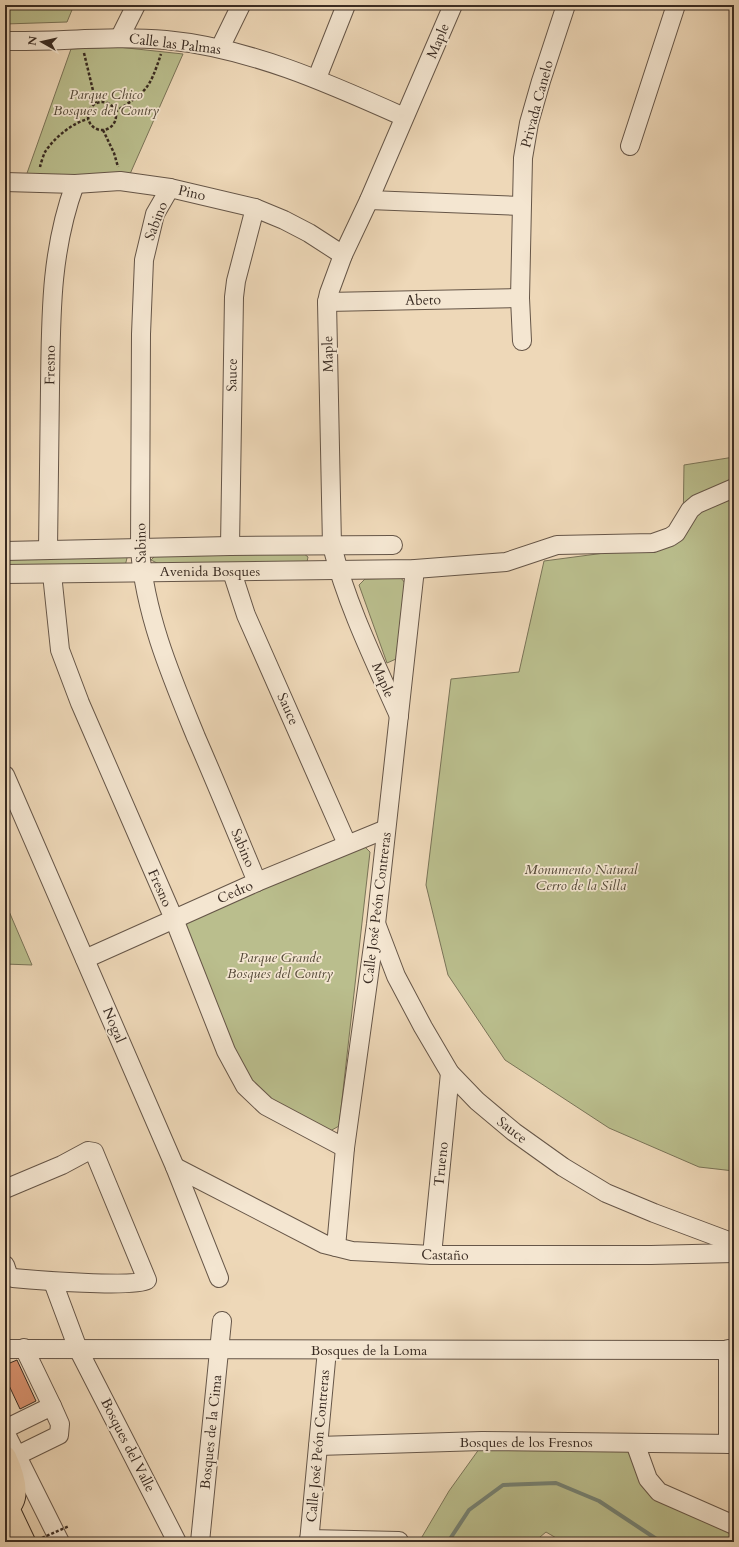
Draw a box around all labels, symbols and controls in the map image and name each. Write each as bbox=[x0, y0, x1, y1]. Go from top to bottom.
street label: Maple bbox=[422, 20, 454, 62]
north arrow bbox=[22, 22, 62, 62]
street label: Calle las Palmas bbox=[128, 29, 222, 59]
text: N bbox=[25, 34, 41, 46]
street label: Privada Canelo bbox=[516, 58, 558, 150]
park label: Parque Chico Bosques del Contry bbox=[53, 85, 159, 120]
street label: Pino bbox=[176, 181, 208, 205]
street label: Sabino bbox=[140, 199, 172, 243]
street label: Abeto bbox=[405, 290, 442, 310]
street label: Maple bbox=[318, 336, 338, 372]
street label: Fresno bbox=[40, 345, 60, 385]
street label: Sauce bbox=[222, 358, 242, 392]
street label: Sabino bbox=[131, 522, 151, 563]
street label: Avenida Bosques bbox=[160, 562, 261, 581]
street label: Maple bbox=[367, 659, 399, 701]
street label: Sauce bbox=[273, 690, 303, 728]
street label: Sabino bbox=[226, 826, 260, 871]
street label: Calle José Peón Contreras bbox=[358, 831, 396, 985]
park label: Monumento Natural Cerro de la Silla bbox=[524, 860, 639, 895]
street label: Fresno bbox=[143, 866, 177, 910]
street label: Cedro bbox=[214, 876, 256, 908]
park label: Parque Grande Bosques del Contry bbox=[227, 948, 333, 983]
street label: Nogal bbox=[98, 1004, 130, 1046]
street label: Sauce bbox=[493, 1112, 531, 1148]
street label: Trueno bbox=[429, 1140, 453, 1187]
street label: Castaño bbox=[421, 1245, 469, 1265]
street label: Bosques de la Loma bbox=[311, 1341, 427, 1360]
street label: Calle José Peón Contreras bbox=[302, 1369, 334, 1523]
street label: Bosques de la Cima bbox=[196, 1374, 226, 1490]
street label: Bosques del Valle bbox=[96, 1395, 160, 1495]
street label: Bosques de los Fresnos bbox=[459, 1433, 593, 1452]

